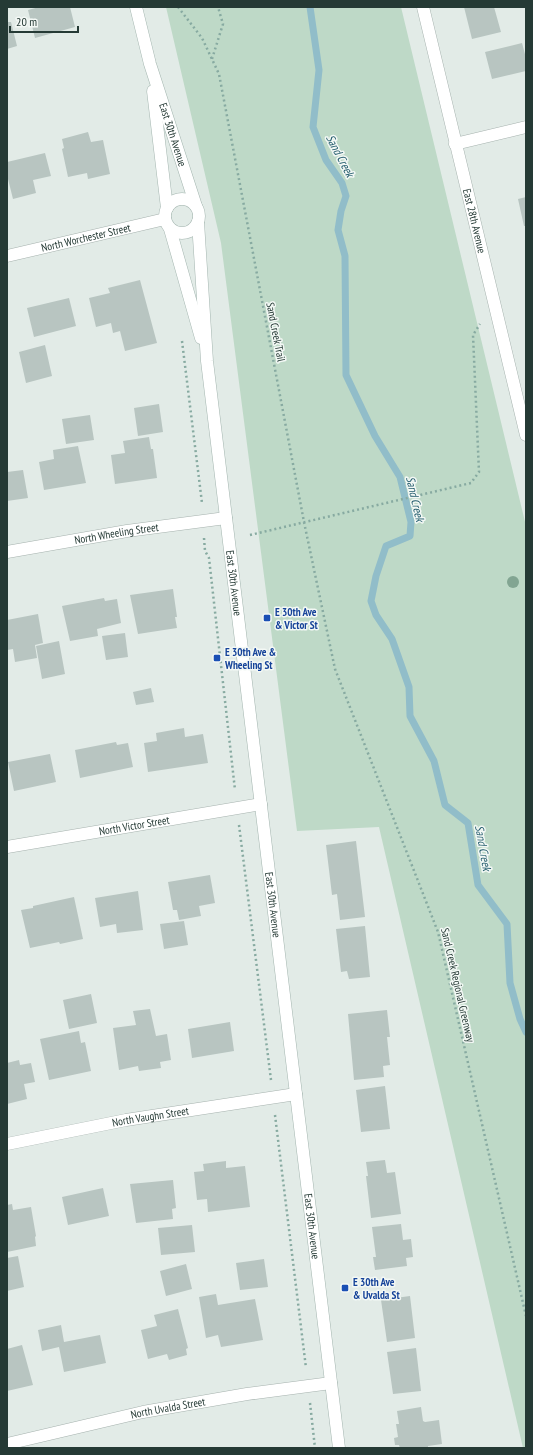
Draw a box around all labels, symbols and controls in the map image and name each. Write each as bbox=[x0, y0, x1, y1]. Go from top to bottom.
scale bar bbox=[10, 8, 78, 34]
text: 20 m bbox=[16, 14, 37, 29]
street label: East 30th Avenue bbox=[156, 101, 190, 169]
water label: Sand Creek bbox=[323, 132, 359, 181]
street label: East 28th Avenue bbox=[460, 187, 489, 255]
street label: North Worchester Street bbox=[40, 220, 132, 255]
street label: Sand Creek Trail bbox=[263, 301, 289, 363]
water label: Sand Creek bbox=[403, 475, 428, 524]
street label: North Wheeling Street bbox=[73, 520, 159, 547]
street label: East 30th Avenue bbox=[223, 550, 245, 617]
place label: E 30th Ave & Victor St bbox=[275, 605, 319, 632]
marker: E 30th Ave & Victor St bbox=[262, 613, 272, 623]
place label: E 30th Ave & Wheeling St bbox=[224, 645, 276, 672]
marker: E 30th Ave & Wheeling St bbox=[212, 653, 222, 663]
street label: North Victor Street bbox=[98, 813, 170, 838]
water label: Sand Creek bbox=[472, 824, 495, 873]
street label: East 30th Avenue bbox=[262, 871, 284, 939]
street label: Sand Creek Regional Greenway bbox=[438, 926, 478, 1044]
street label: North Vaughn Street bbox=[111, 1104, 190, 1130]
street label: East 30th Avenue bbox=[301, 1193, 323, 1260]
place label: E 30th Ave & Uvalda St bbox=[353, 1275, 400, 1302]
marker: E 30th Ave & Uvalda St bbox=[340, 1283, 350, 1293]
street label: North Uvalda Street bbox=[129, 1394, 206, 1422]

